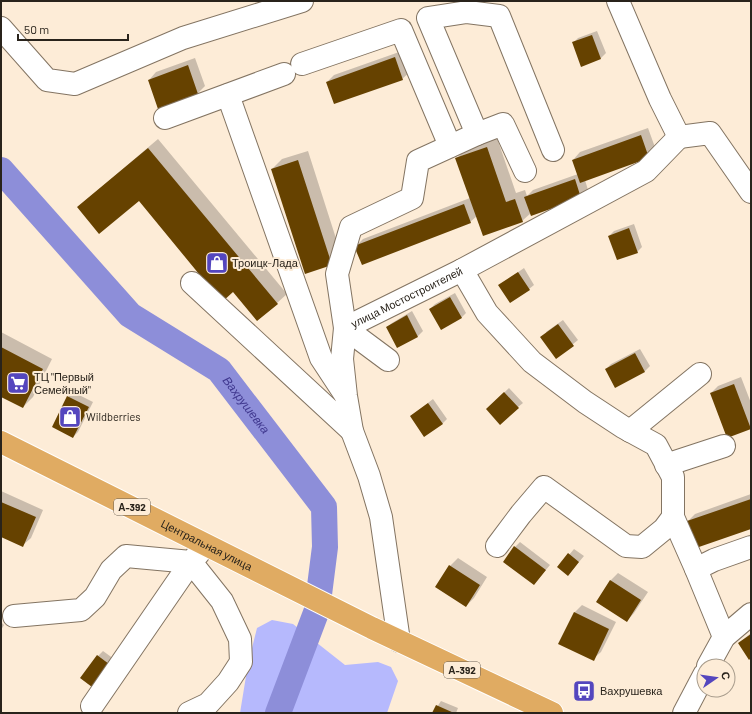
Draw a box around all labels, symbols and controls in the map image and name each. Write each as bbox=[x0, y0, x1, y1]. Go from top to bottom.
scale bar bbox=[18, 16, 128, 42]
text: 50 m bbox=[24, 22, 49, 36]
shop icon: Троицк-Лада bbox=[204, 250, 230, 276]
place label: Троицк-Лада bbox=[232, 256, 299, 269]
street label: улица Мостостроителей bbox=[349, 264, 465, 330]
supermarket icon: ТЦ "Первый Семейный" bbox=[5, 370, 31, 396]
place label: ТЦ "Первый Семейный" bbox=[34, 370, 94, 396]
water label: Вахрушевка bbox=[220, 373, 273, 436]
shop icon: Wildberries bbox=[57, 404, 83, 430]
place label: Wildberries bbox=[86, 410, 141, 423]
road number: А-392 bbox=[114, 499, 150, 515]
street label: Центральная улица bbox=[159, 516, 255, 573]
north arrow bbox=[696, 658, 736, 698]
road number: А-392 bbox=[444, 662, 480, 678]
text: С bbox=[719, 670, 733, 681]
bus stop icon: Вахрушевка bbox=[571, 678, 597, 704]
place label: Вахрушевка bbox=[600, 684, 663, 697]

